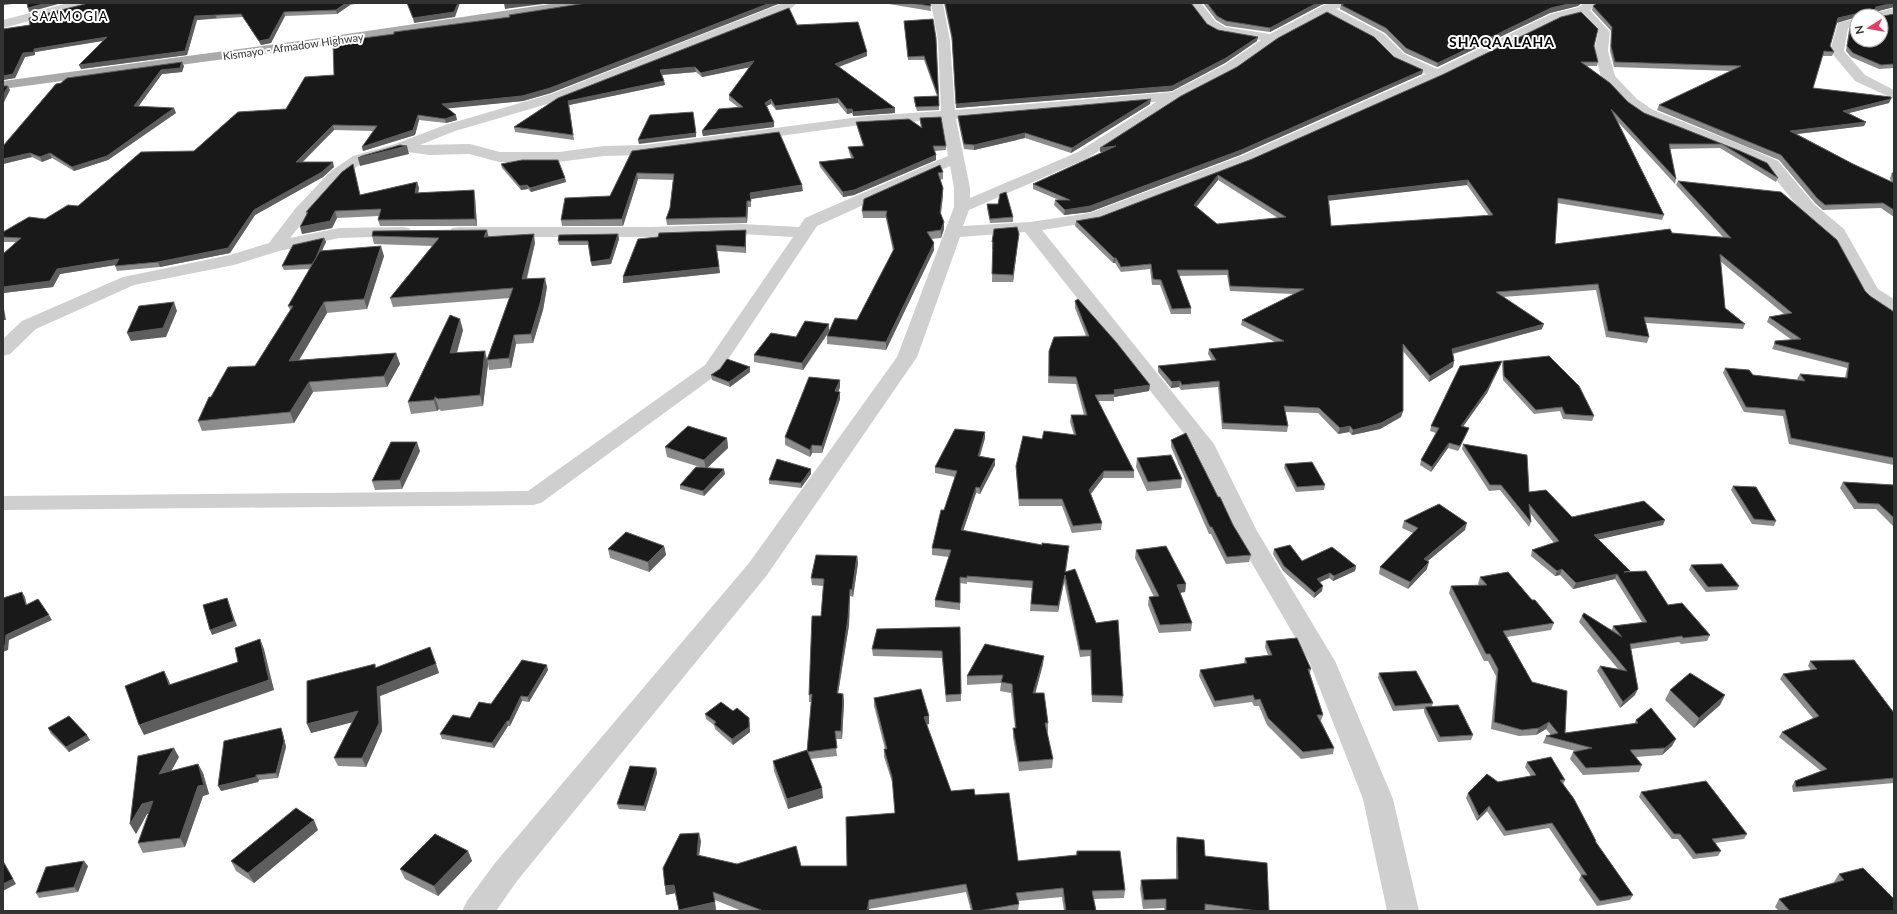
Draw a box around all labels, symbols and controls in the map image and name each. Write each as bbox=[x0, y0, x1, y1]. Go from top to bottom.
district label: SAAMOGIA bbox=[32, 8, 108, 24]
north arrow bbox=[1849, 8, 1889, 48]
text: N bbox=[1852, 25, 1866, 35]
street label: Kismayo - Afmadow Highway bbox=[222, 30, 364, 62]
district label: SHAQAALAHA bbox=[1449, 33, 1555, 50]

